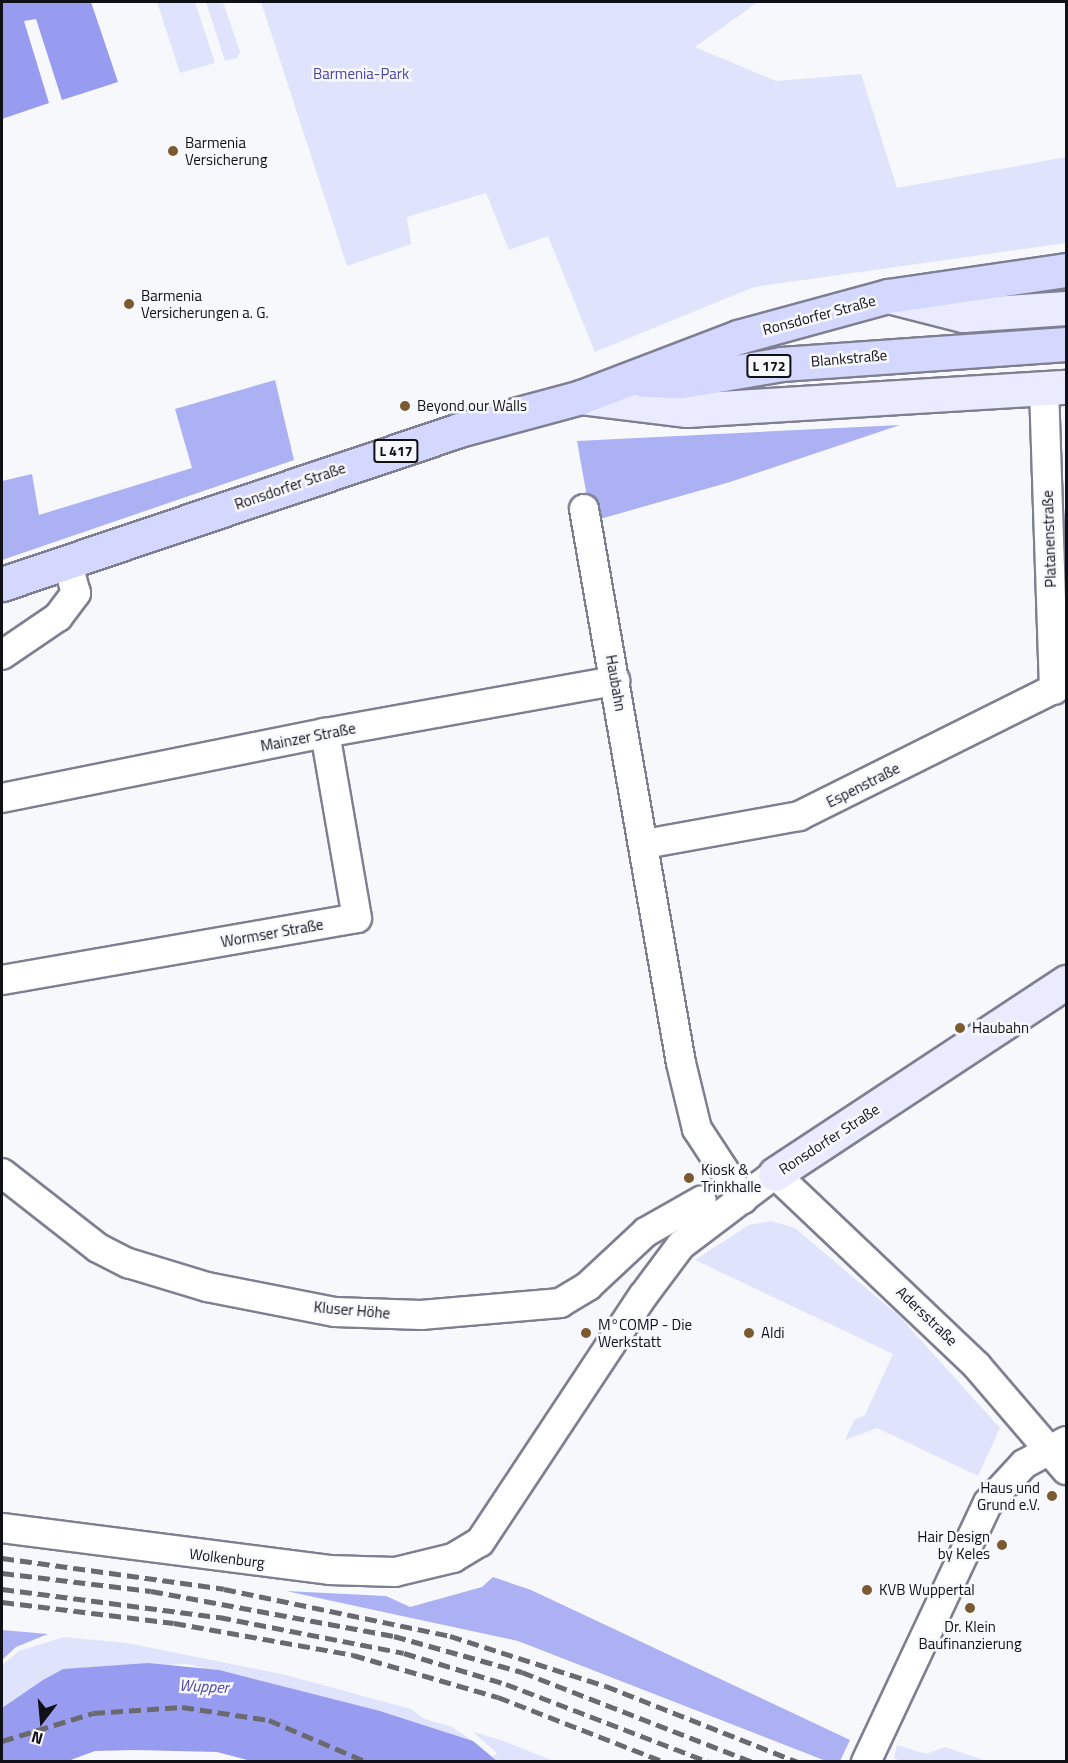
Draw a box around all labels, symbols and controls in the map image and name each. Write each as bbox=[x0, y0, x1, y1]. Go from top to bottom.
park label: Barmenia-Park bbox=[313, 65, 409, 83]
place label: Barmenia Versicherung bbox=[185, 133, 267, 168]
marker: Barmenia Versicherung bbox=[166, 144, 180, 158]
place label: Barmenia Versicherungen a. G. bbox=[141, 286, 269, 321]
street label: Ronsdorfer Straße bbox=[761, 291, 877, 339]
marker: Barmenia Versicherungen a. G. bbox=[122, 297, 136, 311]
street label: Blankstraße bbox=[810, 346, 888, 370]
road number: L 172 bbox=[745, 355, 793, 377]
place label: Beyond our Walls bbox=[417, 397, 527, 415]
marker: Beyond our Walls bbox=[398, 399, 412, 413]
road number: L 417 bbox=[372, 440, 420, 462]
street label: Ronsdorfer Straße bbox=[232, 459, 348, 513]
street label: Platanenstraße bbox=[1038, 490, 1060, 588]
street label: Haubahn bbox=[602, 653, 630, 713]
street label: Mainzer Straße bbox=[259, 719, 357, 755]
street label: Espenstraße bbox=[823, 759, 903, 811]
street label: Wormser Straße bbox=[219, 915, 325, 951]
place label: Haubahn bbox=[972, 1019, 1029, 1037]
marker: Haubahn bbox=[953, 1021, 967, 1035]
street label: Ronsdorfer Straße bbox=[775, 1100, 883, 1178]
place label: Kiosk & Trinkhalle bbox=[701, 1160, 761, 1195]
marker: Kiosk & Trinkhalle bbox=[682, 1171, 696, 1185]
street label: Adersstraße bbox=[893, 1283, 961, 1349]
street label: Kluser Höhe bbox=[313, 1298, 391, 1322]
place label: M°COMP - Die Werkstatt bbox=[598, 1315, 692, 1350]
place label: Aldi bbox=[761, 1324, 785, 1342]
marker: M°COMP - Die Werkstatt bbox=[579, 1326, 593, 1340]
marker: Aldi bbox=[742, 1326, 756, 1340]
place label: Haus und Grund e.V. bbox=[977, 1478, 1040, 1513]
marker: Haus und Grund e.V. bbox=[1045, 1489, 1059, 1503]
place label: Hair Design by Keles bbox=[917, 1527, 990, 1562]
marker: Hair Design by Keles bbox=[995, 1538, 1009, 1552]
street label: Wolkenburg bbox=[188, 1544, 266, 1572]
place label: KVB Wuppertal bbox=[879, 1581, 975, 1599]
marker: KVB Wuppertal bbox=[860, 1583, 874, 1597]
marker: Dr. Klein Baufinanzierung bbox=[963, 1601, 977, 1615]
place label: Dr. Klein Baufinanzierung bbox=[918, 1617, 1022, 1652]
water label: Wupper bbox=[179, 1675, 229, 1697]
north arrow bbox=[12, 1691, 72, 1751]
text: N bbox=[28, 1725, 46, 1751]

